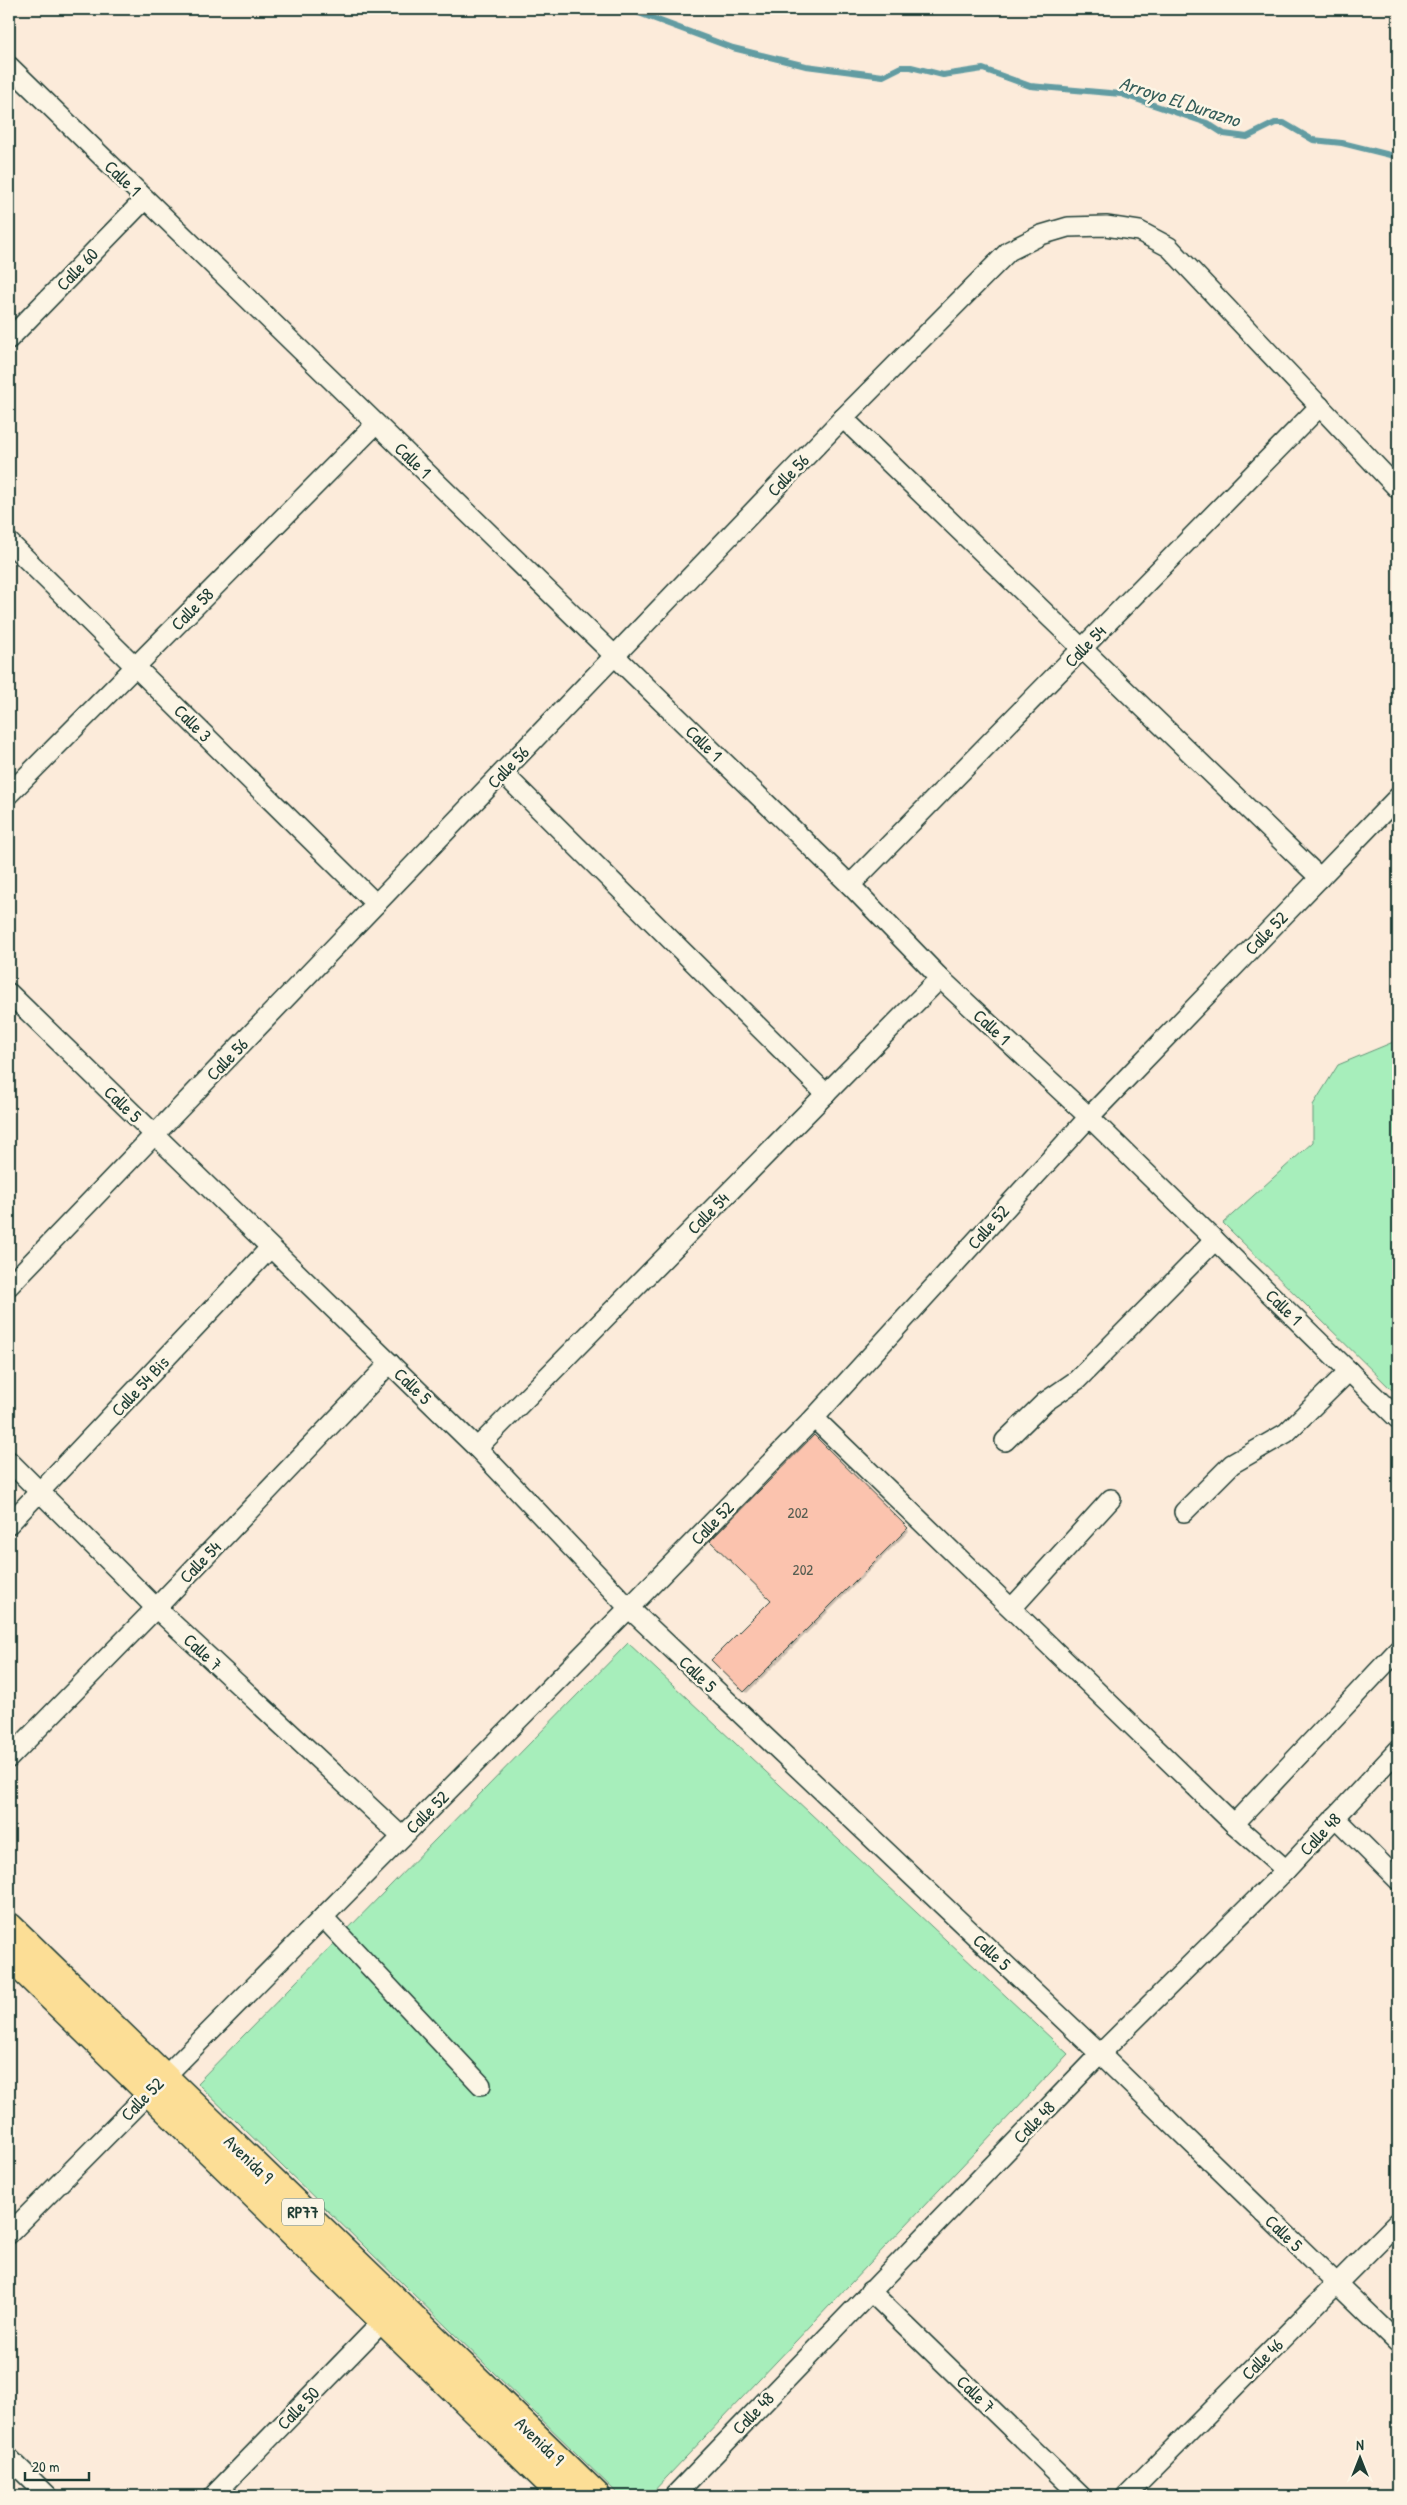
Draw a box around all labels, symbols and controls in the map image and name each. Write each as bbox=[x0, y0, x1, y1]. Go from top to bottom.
water label: Arroyo El Durazno bbox=[1116, 69, 1245, 133]
street label: Calle 1 bbox=[99, 154, 147, 202]
street label: Calle 60 bbox=[50, 242, 104, 296]
street label: Calle 1 bbox=[389, 436, 437, 484]
street label: Calle 56 bbox=[761, 448, 815, 502]
street label: Calle 58 bbox=[165, 582, 219, 636]
street label: Calle 54 bbox=[1059, 619, 1112, 673]
street label: Calle 3 bbox=[169, 699, 217, 747]
street label: Calle 1 bbox=[680, 719, 728, 767]
street label: Calle 56 bbox=[481, 740, 535, 794]
street label: Calle 52 bbox=[1239, 905, 1293, 960]
street label: Calle 1 bbox=[968, 1003, 1016, 1051]
street label: Calle 56 bbox=[200, 1032, 254, 1086]
street label: Calle 5 bbox=[99, 1080, 148, 1128]
street label: Calle 54 bbox=[681, 1186, 735, 1240]
street label: Calle 52 bbox=[961, 1199, 1015, 1255]
street label: Calle 1 bbox=[1260, 1283, 1308, 1331]
street label: Calle 54 Bis bbox=[105, 1350, 175, 1422]
street label: Calle 5 bbox=[389, 1362, 438, 1410]
street label: Calle 52 bbox=[685, 1495, 739, 1550]
house number: 202 bbox=[788, 1502, 808, 1523]
street label: Calle 54 bbox=[174, 1535, 227, 1589]
house number: 202 bbox=[793, 1559, 813, 1580]
street label: Calle 7 bbox=[178, 1628, 228, 1677]
street label: Calle 5 bbox=[674, 1650, 723, 1698]
street label: Calle 52 bbox=[400, 1784, 455, 1839]
street label: Calle 48 bbox=[1294, 1807, 1347, 1861]
street label: Calle 5 bbox=[968, 1928, 1017, 1976]
street label: Calle 52 bbox=[115, 2071, 169, 2126]
street label: Calle 48 bbox=[1007, 2095, 1061, 2149]
street label: Avenida 9 bbox=[219, 2129, 280, 2189]
road number: RP77 bbox=[282, 2198, 324, 2226]
street label: Calle 5 bbox=[1260, 2209, 1309, 2257]
street label: Calle 46 bbox=[1236, 2333, 1288, 2385]
street label: Calle 7 bbox=[951, 2369, 1001, 2419]
street label: Calle 50 bbox=[271, 2381, 325, 2435]
street label: Calle 48 bbox=[726, 2386, 780, 2440]
street label: Avenida 9 bbox=[510, 2411, 571, 2471]
north arrow bbox=[1334, 2432, 1384, 2482]
text: N bbox=[1356, 2435, 1364, 2454]
scale bar bbox=[25, 2450, 89, 2482]
text: 20 m bbox=[32, 2456, 59, 2477]

